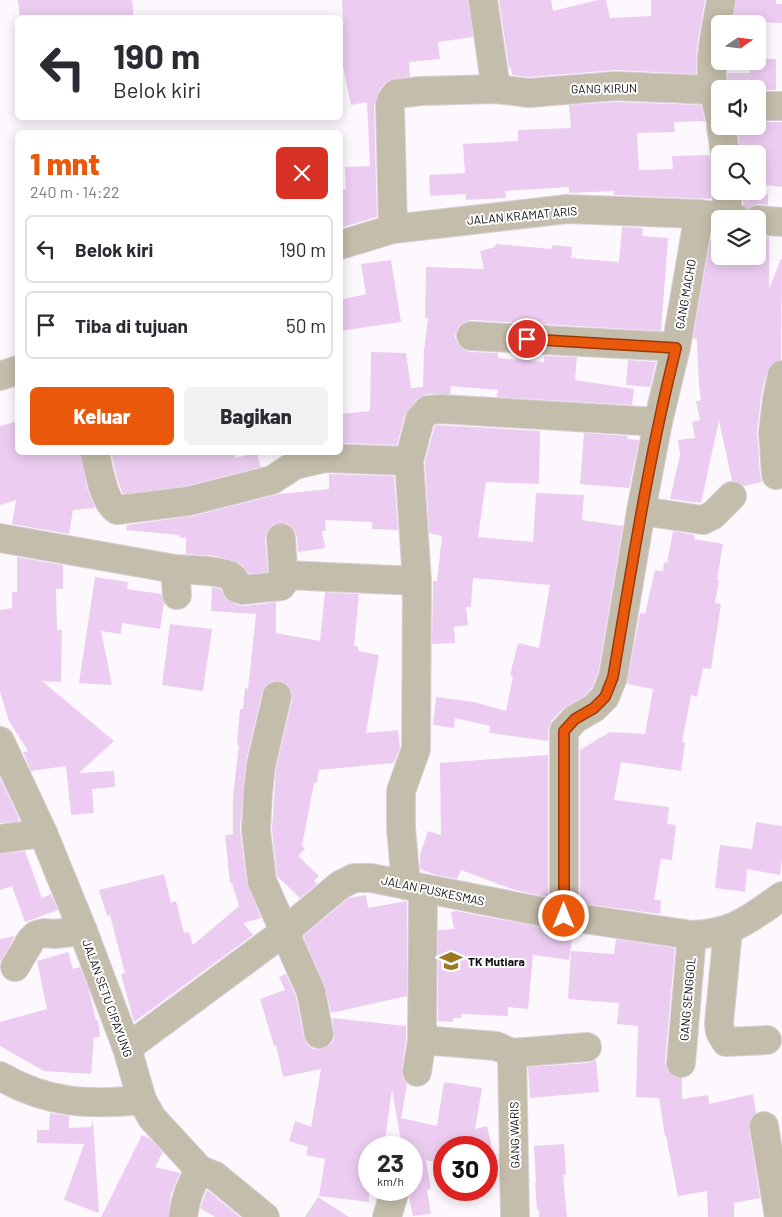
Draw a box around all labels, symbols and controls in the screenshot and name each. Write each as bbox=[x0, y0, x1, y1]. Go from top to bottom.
north arrow bbox=[711, 15, 766, 70]
map controls bbox=[711, 15, 766, 265]
text: 190 m bbox=[113, 34, 200, 76]
icon: left bbox=[30, 35, 95, 100]
text: Belok kiri bbox=[113, 76, 201, 102]
street label: GANG KIRUN bbox=[571, 80, 637, 96]
button: sound bbox=[711, 80, 766, 135]
text: 1 mnt bbox=[30, 145, 100, 181]
button: search bbox=[711, 145, 766, 200]
button: close bbox=[276, 147, 328, 199]
text: 240 m · 14:22 bbox=[30, 182, 120, 201]
street label: JALAN KRAMAT ARIS bbox=[466, 203, 578, 227]
button: layers bbox=[711, 210, 766, 265]
icon: left bbox=[32, 235, 60, 263]
text: Belok kiri bbox=[75, 238, 153, 261]
text: 190 m bbox=[279, 238, 326, 261]
street label: GANG MACHO bbox=[672, 258, 698, 330]
icon: arrive bbox=[32, 311, 60, 339]
text: Tiba di tujuan bbox=[75, 314, 188, 337]
text: 50 m bbox=[286, 314, 326, 337]
pin bbox=[506, 318, 548, 360]
icon: arrive bbox=[513, 325, 541, 353]
button: Keluar bbox=[30, 387, 174, 445]
button: Bagikan bbox=[184, 387, 328, 445]
street label: JALAN PUSKESMAS bbox=[380, 872, 486, 908]
position arrow bbox=[537, 889, 589, 941]
street label: JALAN SETU CIPAYUNG bbox=[80, 937, 136, 1059]
school or university icon: TK Mutiara bbox=[438, 948, 464, 974]
place label: TK Mutiara bbox=[468, 954, 525, 968]
street label: GANG SENGGOL bbox=[676, 956, 698, 1041]
street label: GANG WARIS bbox=[506, 1102, 522, 1168]
speed limit sign: 30 bbox=[433, 1136, 498, 1201]
text: 23 bbox=[377, 1147, 404, 1177]
text: km/h bbox=[377, 1174, 404, 1188]

